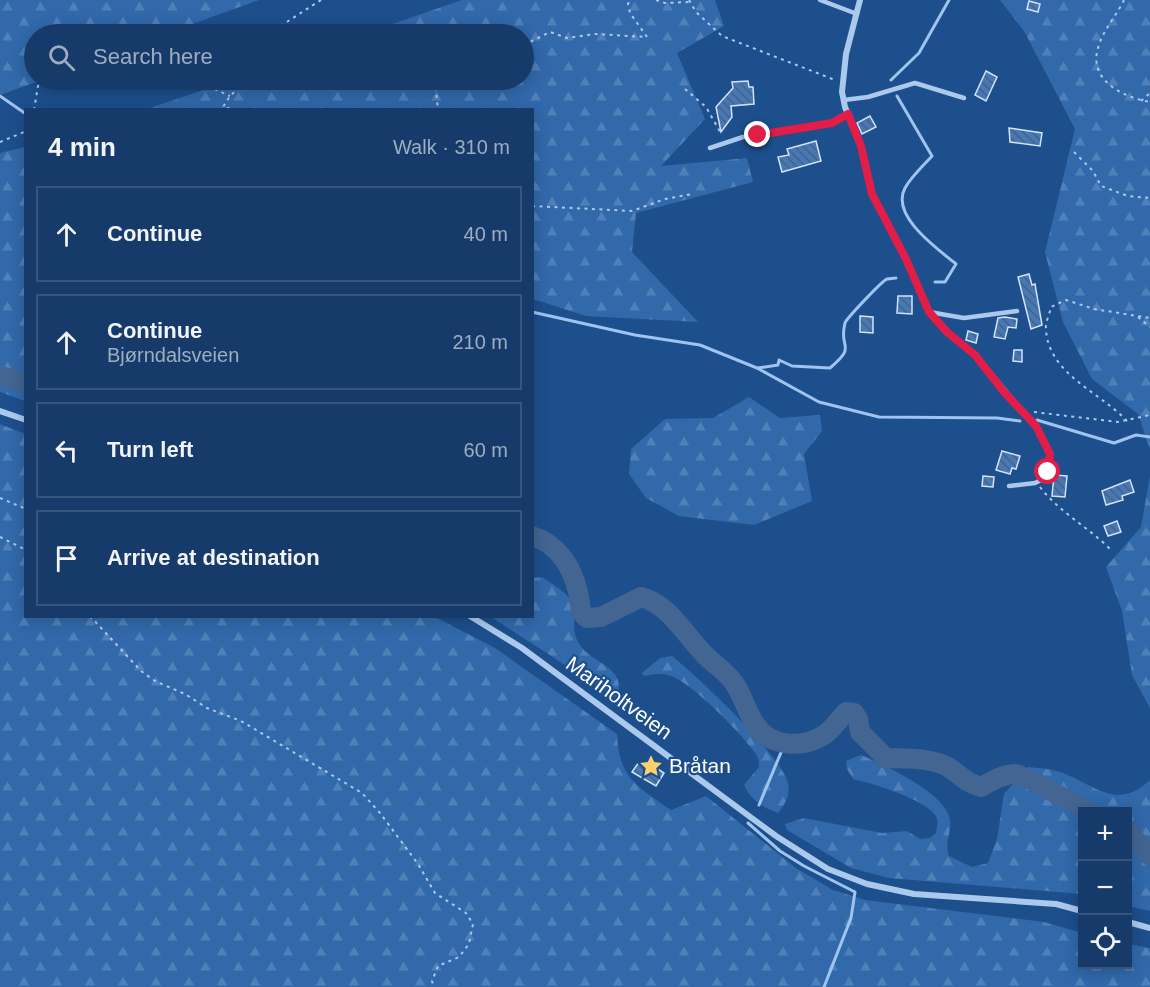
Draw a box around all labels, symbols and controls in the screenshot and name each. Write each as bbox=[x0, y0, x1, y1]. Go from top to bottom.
search box bbox=[24, 24, 534, 90]
icon: search bbox=[45, 41, 78, 74]
text: Search here bbox=[93, 44, 213, 69]
route end bbox=[744, 121, 770, 147]
text: 4 min bbox=[48, 132, 116, 162]
text: Walk · 310 m bbox=[393, 136, 510, 158]
icon: ahead bbox=[50, 218, 83, 251]
text: Continue bbox=[107, 221, 202, 246]
text: 40 m bbox=[464, 223, 508, 245]
text: Continue bbox=[107, 318, 202, 343]
icon: ahead bbox=[50, 326, 83, 359]
text: 210 m bbox=[452, 331, 508, 353]
text: Bjørndalsveien bbox=[107, 344, 239, 366]
icon: left bbox=[50, 434, 83, 467]
text: Turn left bbox=[107, 437, 193, 462]
text: 60 m bbox=[464, 439, 508, 461]
route start bbox=[1034, 458, 1060, 484]
icon: arrive bbox=[50, 542, 83, 575]
text: Arrive at destination bbox=[107, 545, 320, 570]
street label: Mariholtveien bbox=[562, 652, 677, 744]
place icon: Bråtan bbox=[638, 753, 664, 779]
place label: Bråtan bbox=[669, 754, 731, 777]
map controls bbox=[1078, 807, 1132, 969]
button: + bbox=[1078, 807, 1132, 861]
button: − bbox=[1078, 861, 1132, 915]
button: locate bbox=[1078, 915, 1132, 969]

